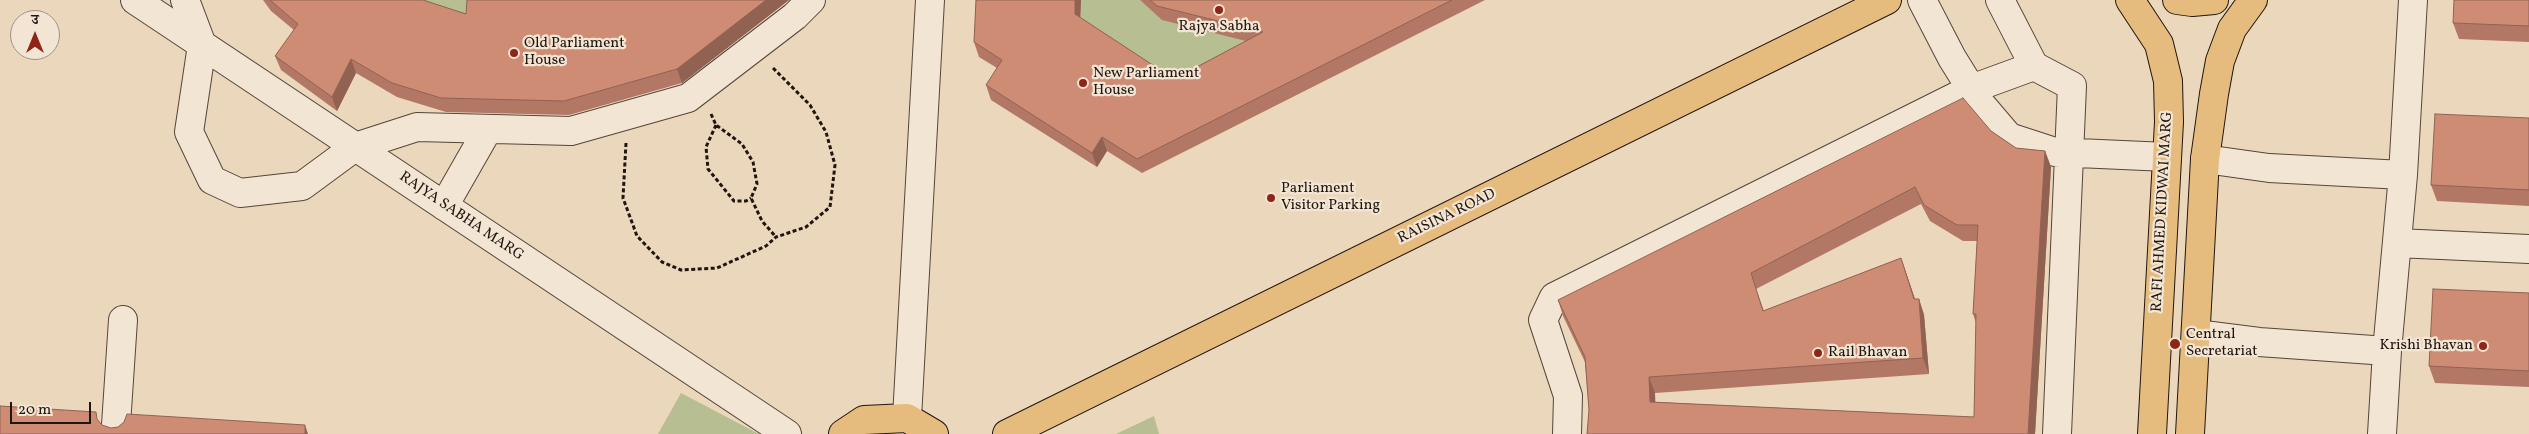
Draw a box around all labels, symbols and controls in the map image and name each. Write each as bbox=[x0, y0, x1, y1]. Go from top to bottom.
marker: Rajya Sabha bbox=[1213, 4, 1225, 16]
north arrow bbox=[10, 10, 60, 60]
text: उ bbox=[31, 11, 39, 30]
place label: Rajya Sabha bbox=[1179, 18, 1259, 36]
place label: Old Parliament House bbox=[524, 35, 624, 70]
marker: Old Parliament House bbox=[508, 47, 520, 59]
place label: New Parliament House bbox=[1093, 65, 1199, 100]
marker: New Parliament House bbox=[1077, 77, 1089, 89]
street label: RAFI AHMED KIDWAI MARG bbox=[2149, 111, 2177, 313]
street label: RAJYA SABHA MARG bbox=[395, 169, 527, 265]
place label: Parliament Visitor Parking bbox=[1281, 180, 1380, 215]
street label: RAISINA ROAD bbox=[1395, 186, 1499, 248]
marker: Parliament Visitor Parking bbox=[1265, 192, 1277, 204]
place label: Central Secretariat bbox=[2186, 326, 2258, 361]
marker: Central Secretariat bbox=[2168, 337, 2182, 351]
place label: Krishi Bhavan bbox=[2380, 337, 2473, 355]
marker: Krishi Bhavan bbox=[2477, 340, 2489, 352]
place label: Rail Bhavan bbox=[1828, 344, 1907, 362]
marker: Rail Bhavan bbox=[1812, 347, 1824, 359]
scale bar bbox=[12, 392, 94, 424]
text: 20 m bbox=[18, 400, 51, 421]

